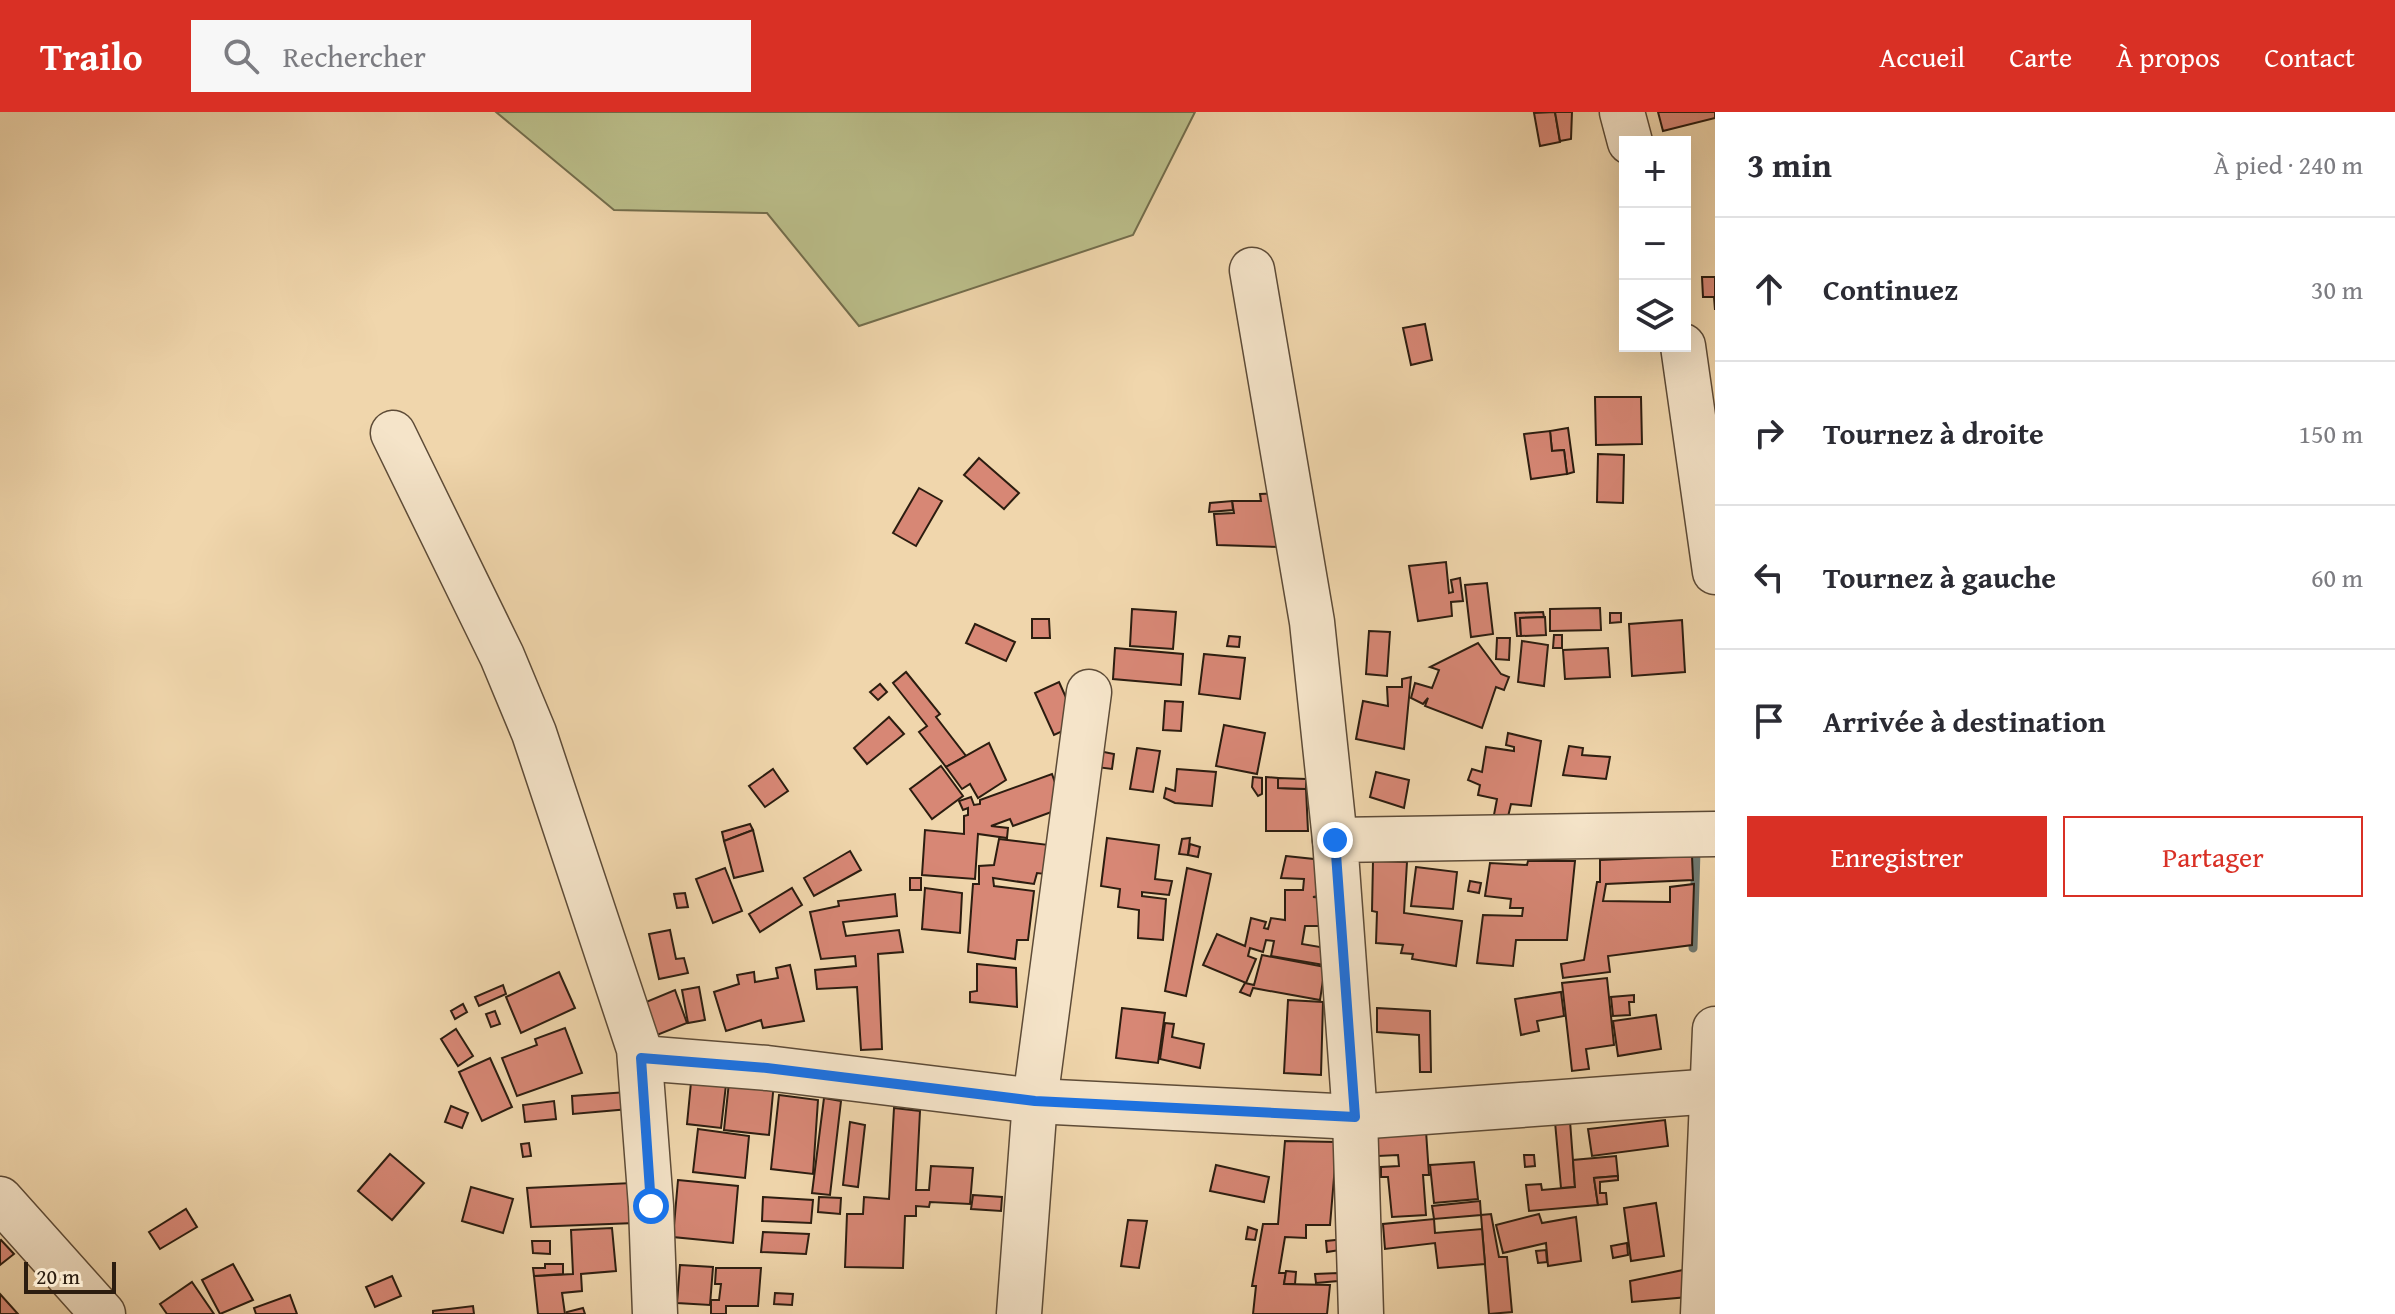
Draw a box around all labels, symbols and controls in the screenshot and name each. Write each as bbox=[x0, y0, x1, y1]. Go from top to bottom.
search box bbox=[191, 20, 751, 92]
text: Trailo bbox=[40, 28, 143, 84]
icon: search bbox=[219, 34, 263, 78]
text: Rechercher bbox=[283, 34, 426, 78]
text: Accueil bbox=[1879, 36, 1965, 77]
text: Carte bbox=[2009, 36, 2072, 77]
text: À propos bbox=[2116, 36, 2220, 77]
text: Contact bbox=[2264, 36, 2355, 77]
map controls bbox=[1619, 136, 1691, 352]
button: + bbox=[1619, 136, 1691, 208]
text: 3 min bbox=[1747, 140, 1832, 189]
text: À pied · 240 m bbox=[2214, 145, 2363, 184]
button: − bbox=[1619, 208, 1691, 280]
icon: ahead bbox=[1747, 267, 1791, 311]
text: Continuez bbox=[1823, 267, 1958, 311]
text: 30 m bbox=[2311, 270, 2363, 309]
button: layers bbox=[1619, 280, 1691, 352]
icon: right bbox=[1747, 411, 1791, 455]
text: Tournez à droite bbox=[1823, 411, 2044, 455]
text: 150 m bbox=[2298, 414, 2363, 453]
icon: left bbox=[1747, 555, 1791, 599]
text: Tournez à gauche bbox=[1823, 555, 2056, 599]
text: 60 m bbox=[2311, 558, 2363, 597]
icon: arrive bbox=[1747, 699, 1791, 743]
text: Arrivée à destination bbox=[1823, 699, 2105, 743]
button: Enregistrer bbox=[1747, 816, 2047, 897]
button: Partager bbox=[2063, 816, 2363, 897]
route end bbox=[1317, 822, 1353, 858]
route start bbox=[633, 1188, 669, 1224]
scale bar bbox=[24, 1258, 116, 1294]
text: 20 m bbox=[36, 1260, 80, 1292]

